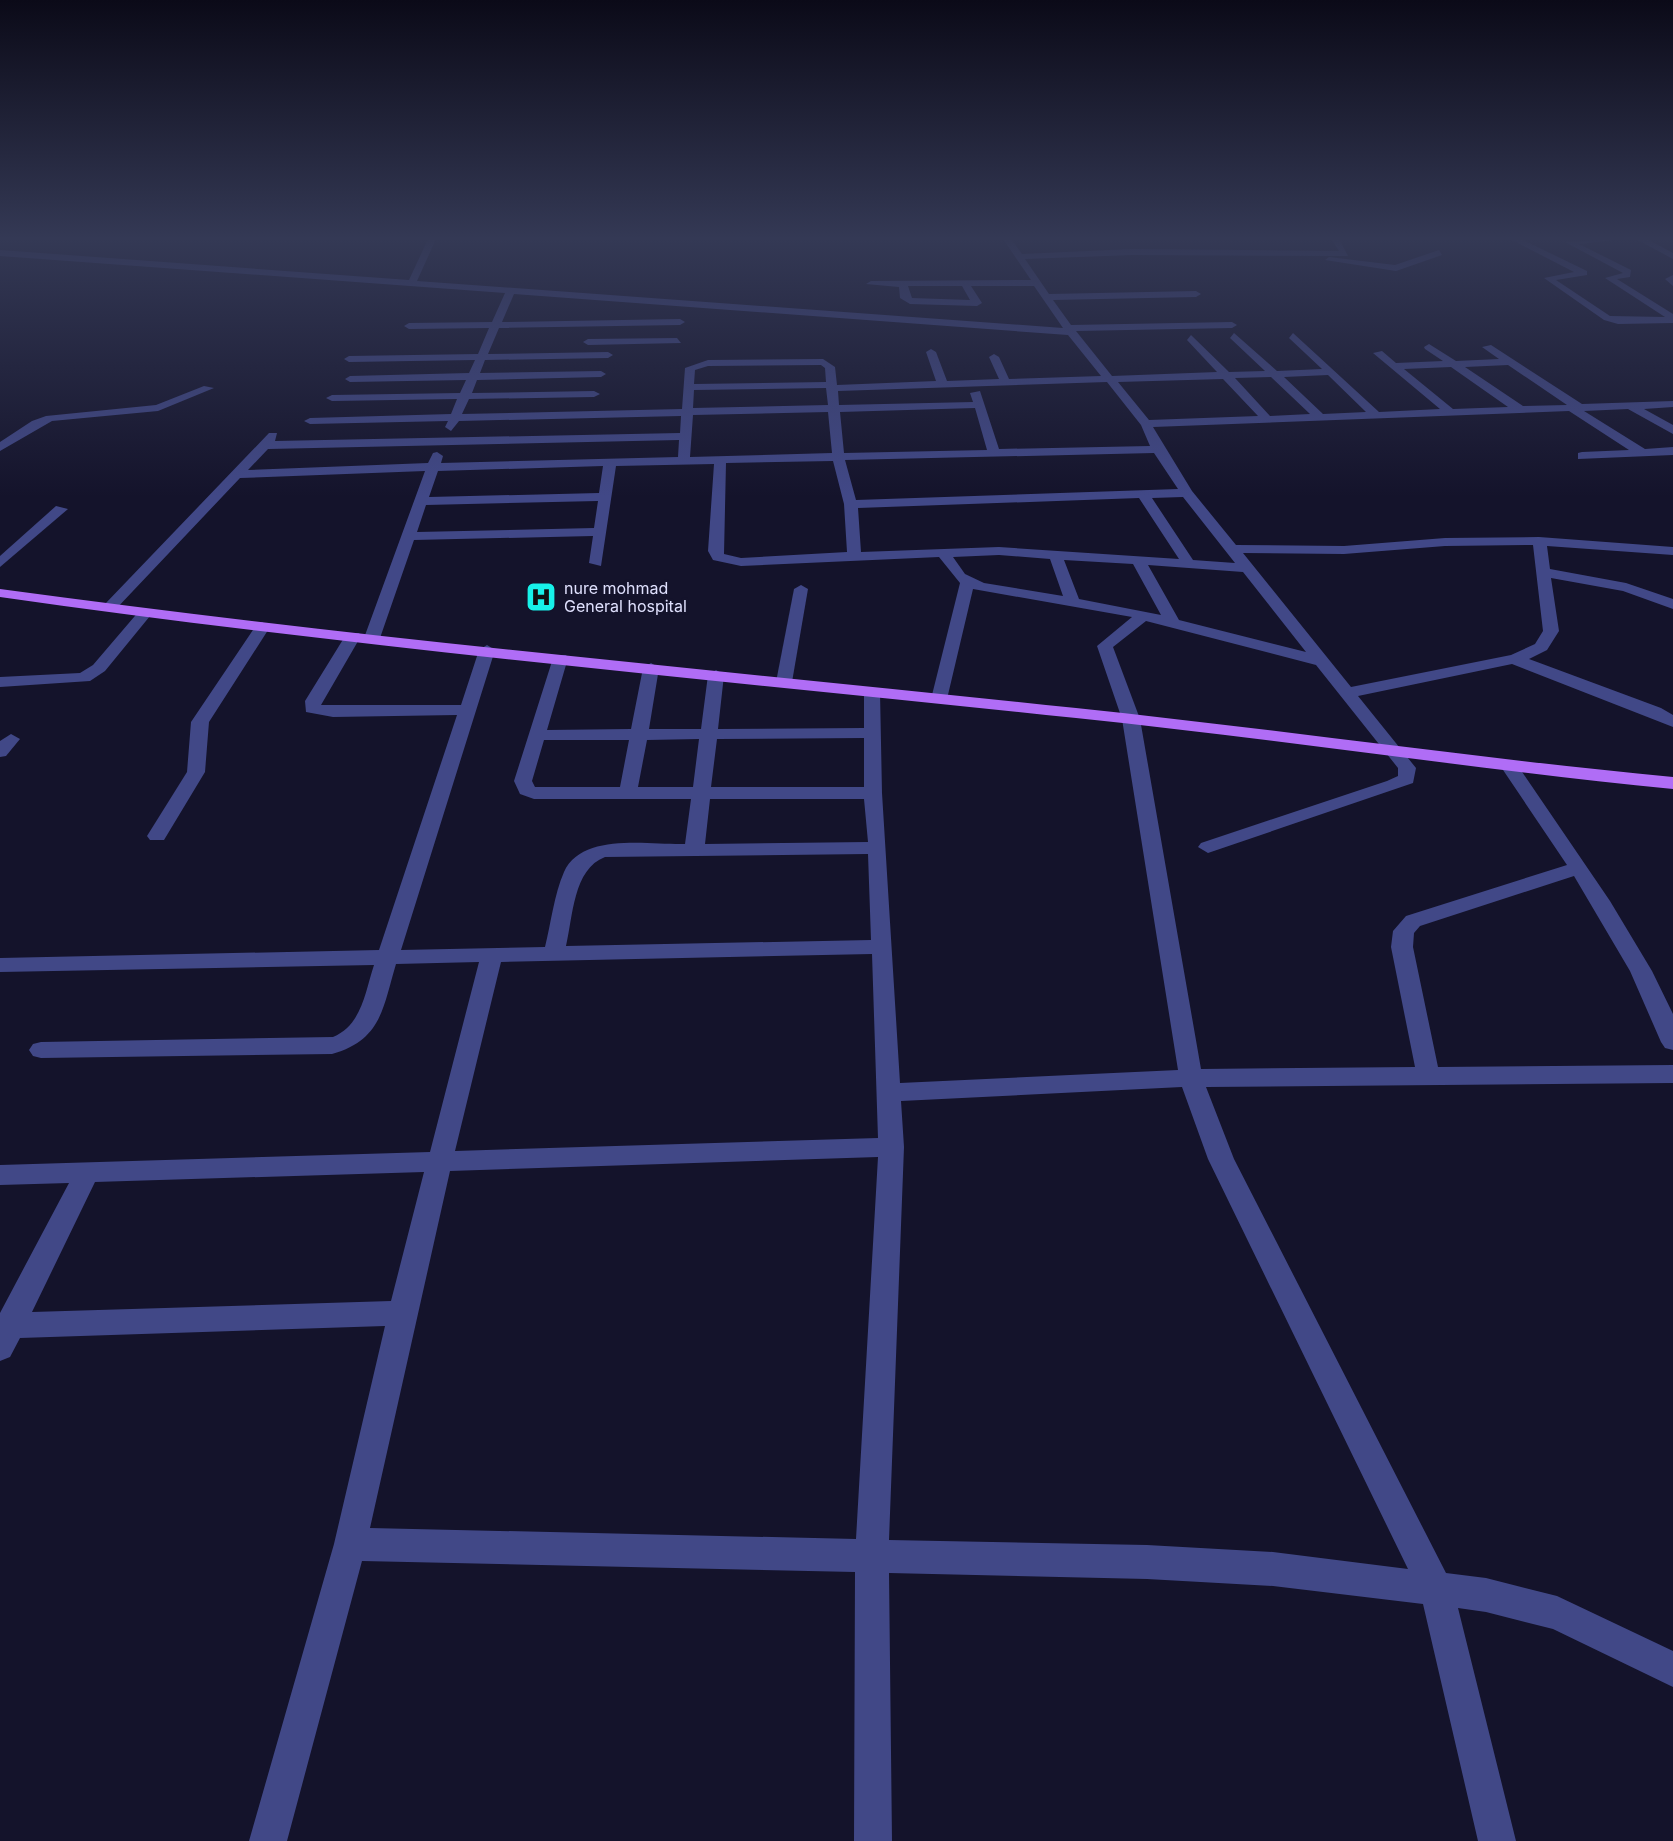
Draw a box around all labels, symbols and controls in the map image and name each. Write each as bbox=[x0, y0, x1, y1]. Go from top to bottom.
place label: nure mohmad General hospital bbox=[564, 578, 687, 616]
hospital icon: nure mohmad General hospital bbox=[524, 580, 558, 614]

